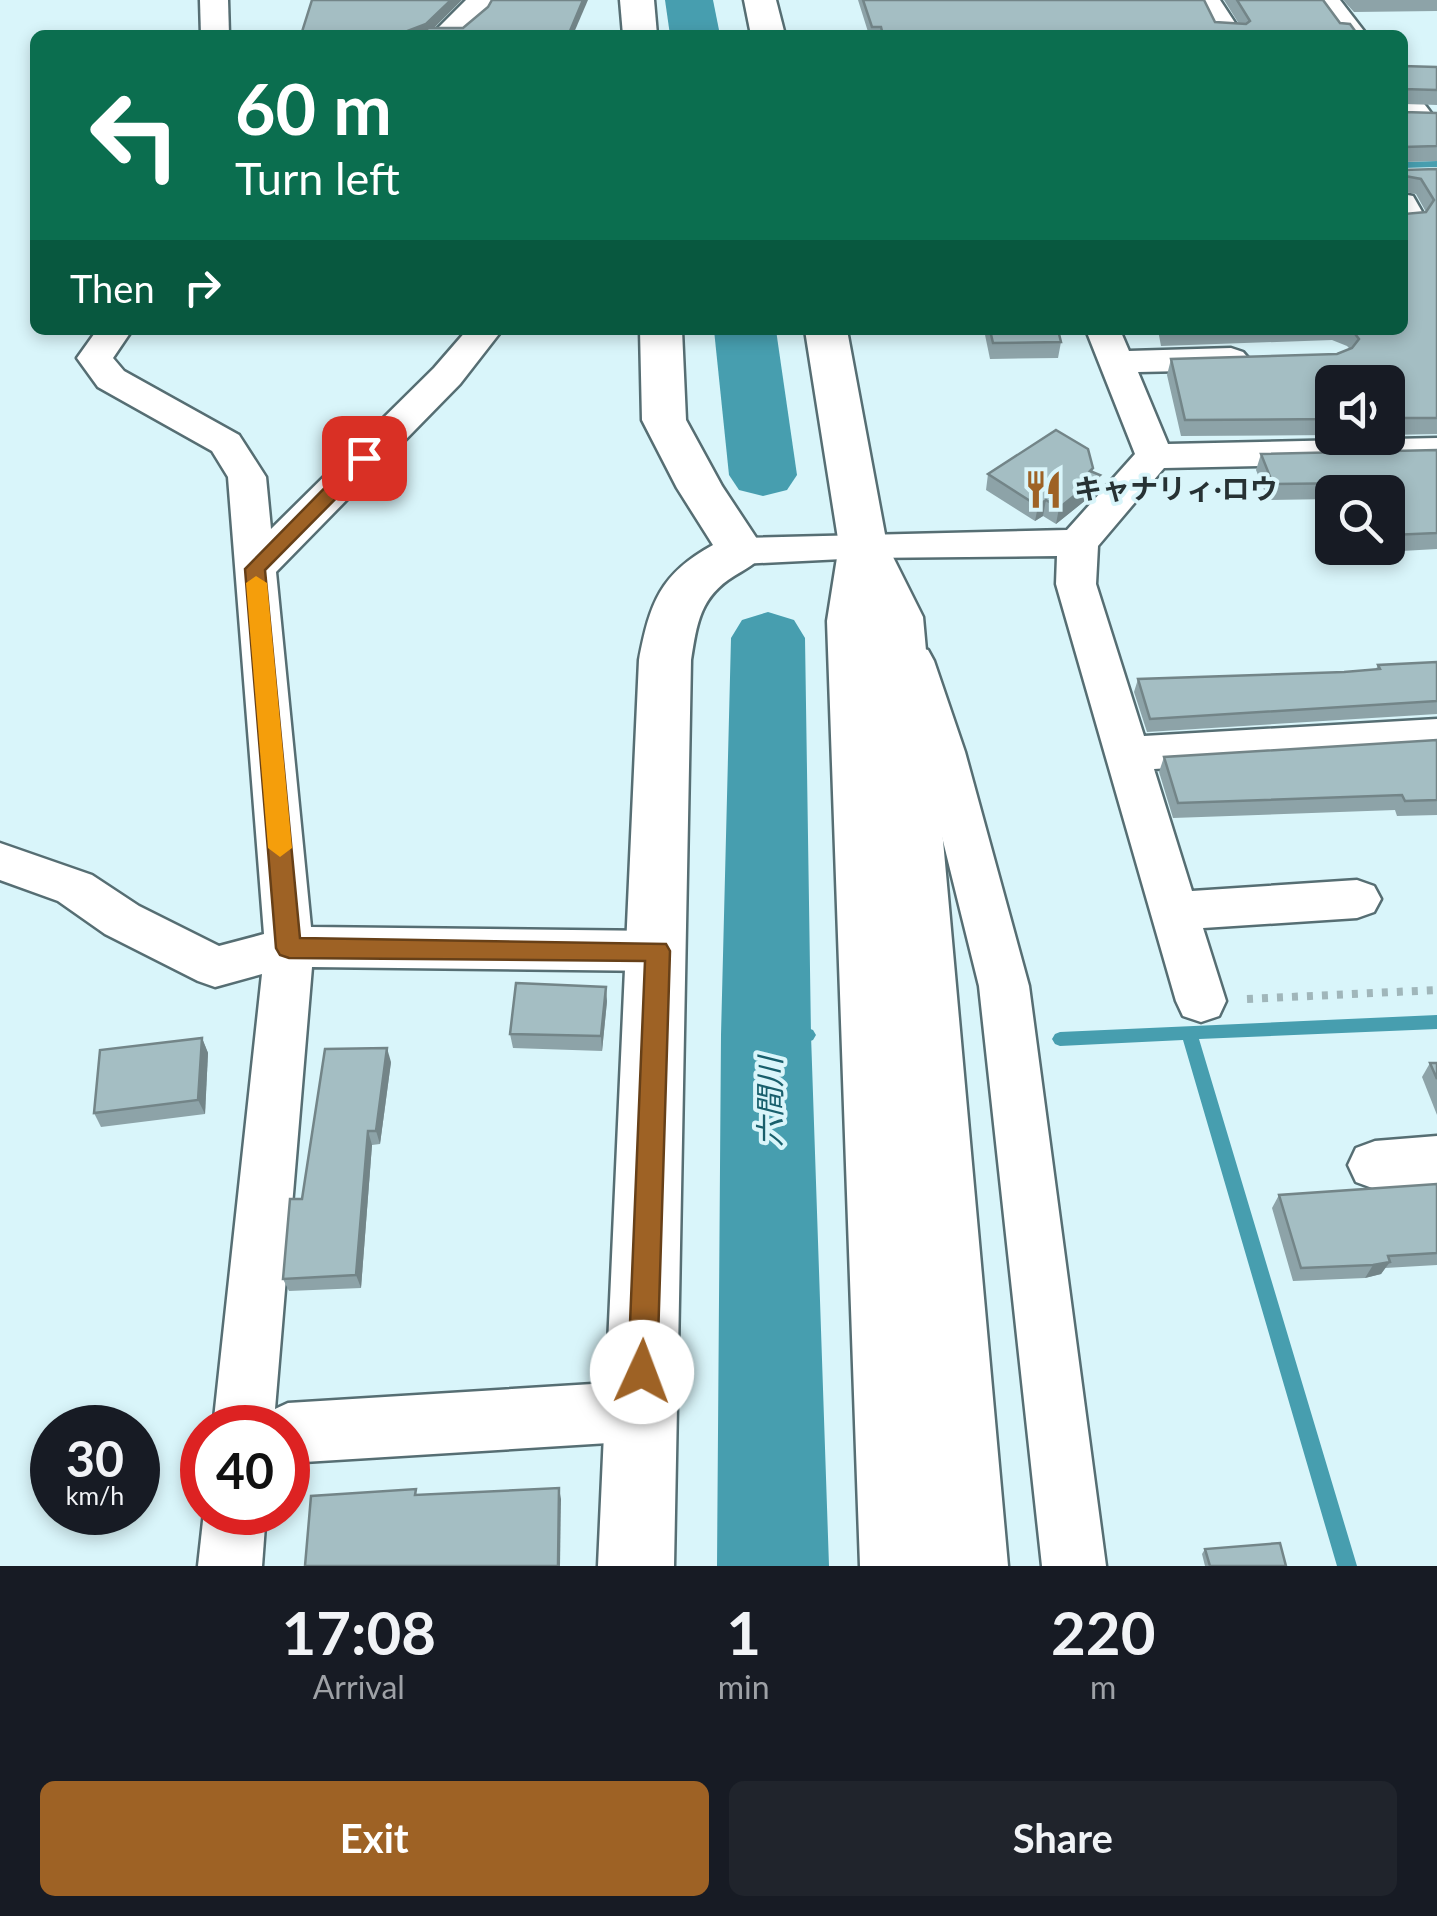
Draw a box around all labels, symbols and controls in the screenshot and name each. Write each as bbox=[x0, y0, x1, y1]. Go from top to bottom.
text: 60 m bbox=[235, 66, 392, 150]
icon: left bbox=[70, 70, 200, 200]
text: Turn left bbox=[235, 151, 400, 205]
icon: right bbox=[175, 260, 230, 315]
text: Then bbox=[70, 265, 155, 311]
map controls bbox=[1315, 365, 1405, 565]
button: sound bbox=[1315, 365, 1405, 455]
pin bbox=[322, 416, 407, 501]
icon: arrive bbox=[337, 431, 392, 486]
restaurant icon: キャナリィ·ロウ bbox=[1023, 468, 1065, 510]
place label: キャナリィ·ロウ bbox=[1074, 471, 1278, 505]
button: search bbox=[1315, 475, 1405, 565]
water label: 六間川 bbox=[751, 1054, 787, 1147]
position arrow bbox=[590, 1320, 694, 1424]
speed limit sign: 40 bbox=[180, 1405, 310, 1535]
text: 30 bbox=[66, 1428, 124, 1488]
text: km/h bbox=[66, 1480, 124, 1510]
text: 17:08 bbox=[282, 1596, 436, 1668]
text: 1 bbox=[726, 1596, 761, 1668]
text: 220 bbox=[1051, 1596, 1155, 1668]
text: Arrival bbox=[313, 1667, 405, 1706]
text: min bbox=[718, 1667, 770, 1706]
text: m bbox=[1090, 1667, 1116, 1706]
button: Exit bbox=[40, 1781, 709, 1896]
button: Share bbox=[729, 1781, 1397, 1896]

